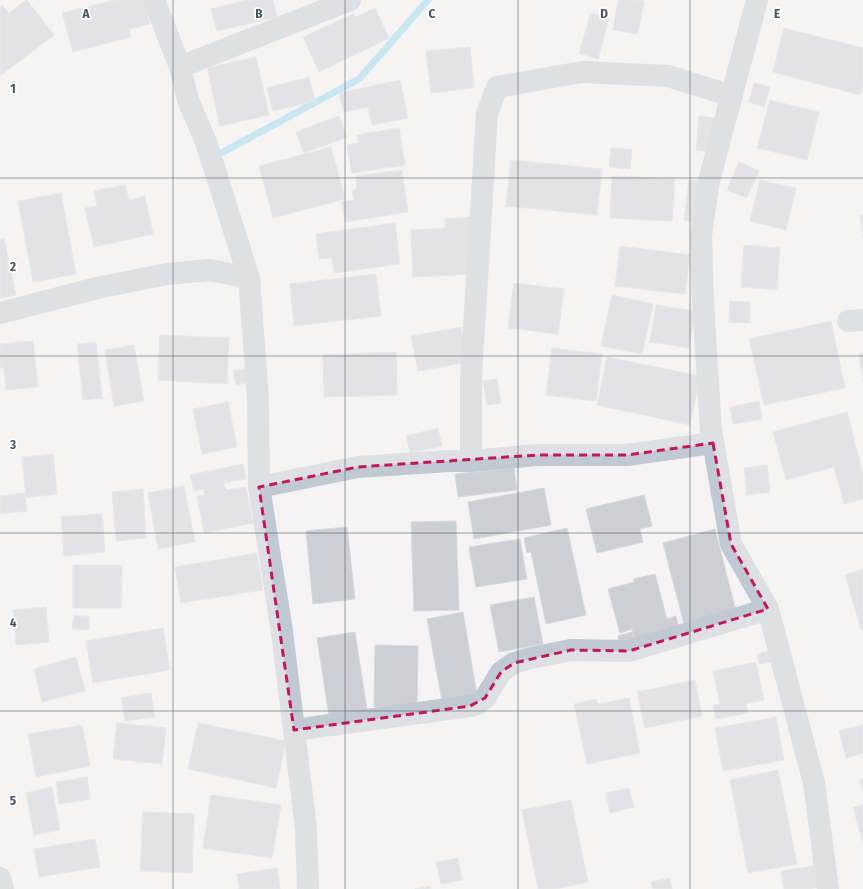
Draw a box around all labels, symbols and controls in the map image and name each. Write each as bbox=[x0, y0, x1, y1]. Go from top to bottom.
text: A bbox=[81, 6, 90, 21]
text: B bbox=[255, 6, 263, 21]
text: C bbox=[429, 6, 436, 21]
text: D bbox=[600, 6, 608, 21]
text: E bbox=[774, 6, 780, 21]
text: 1 bbox=[10, 81, 16, 96]
text: 2 bbox=[9, 259, 16, 274]
text: 3 bbox=[9, 437, 16, 452]
text: 4 bbox=[10, 615, 17, 630]
text: 5 bbox=[10, 793, 16, 808]

